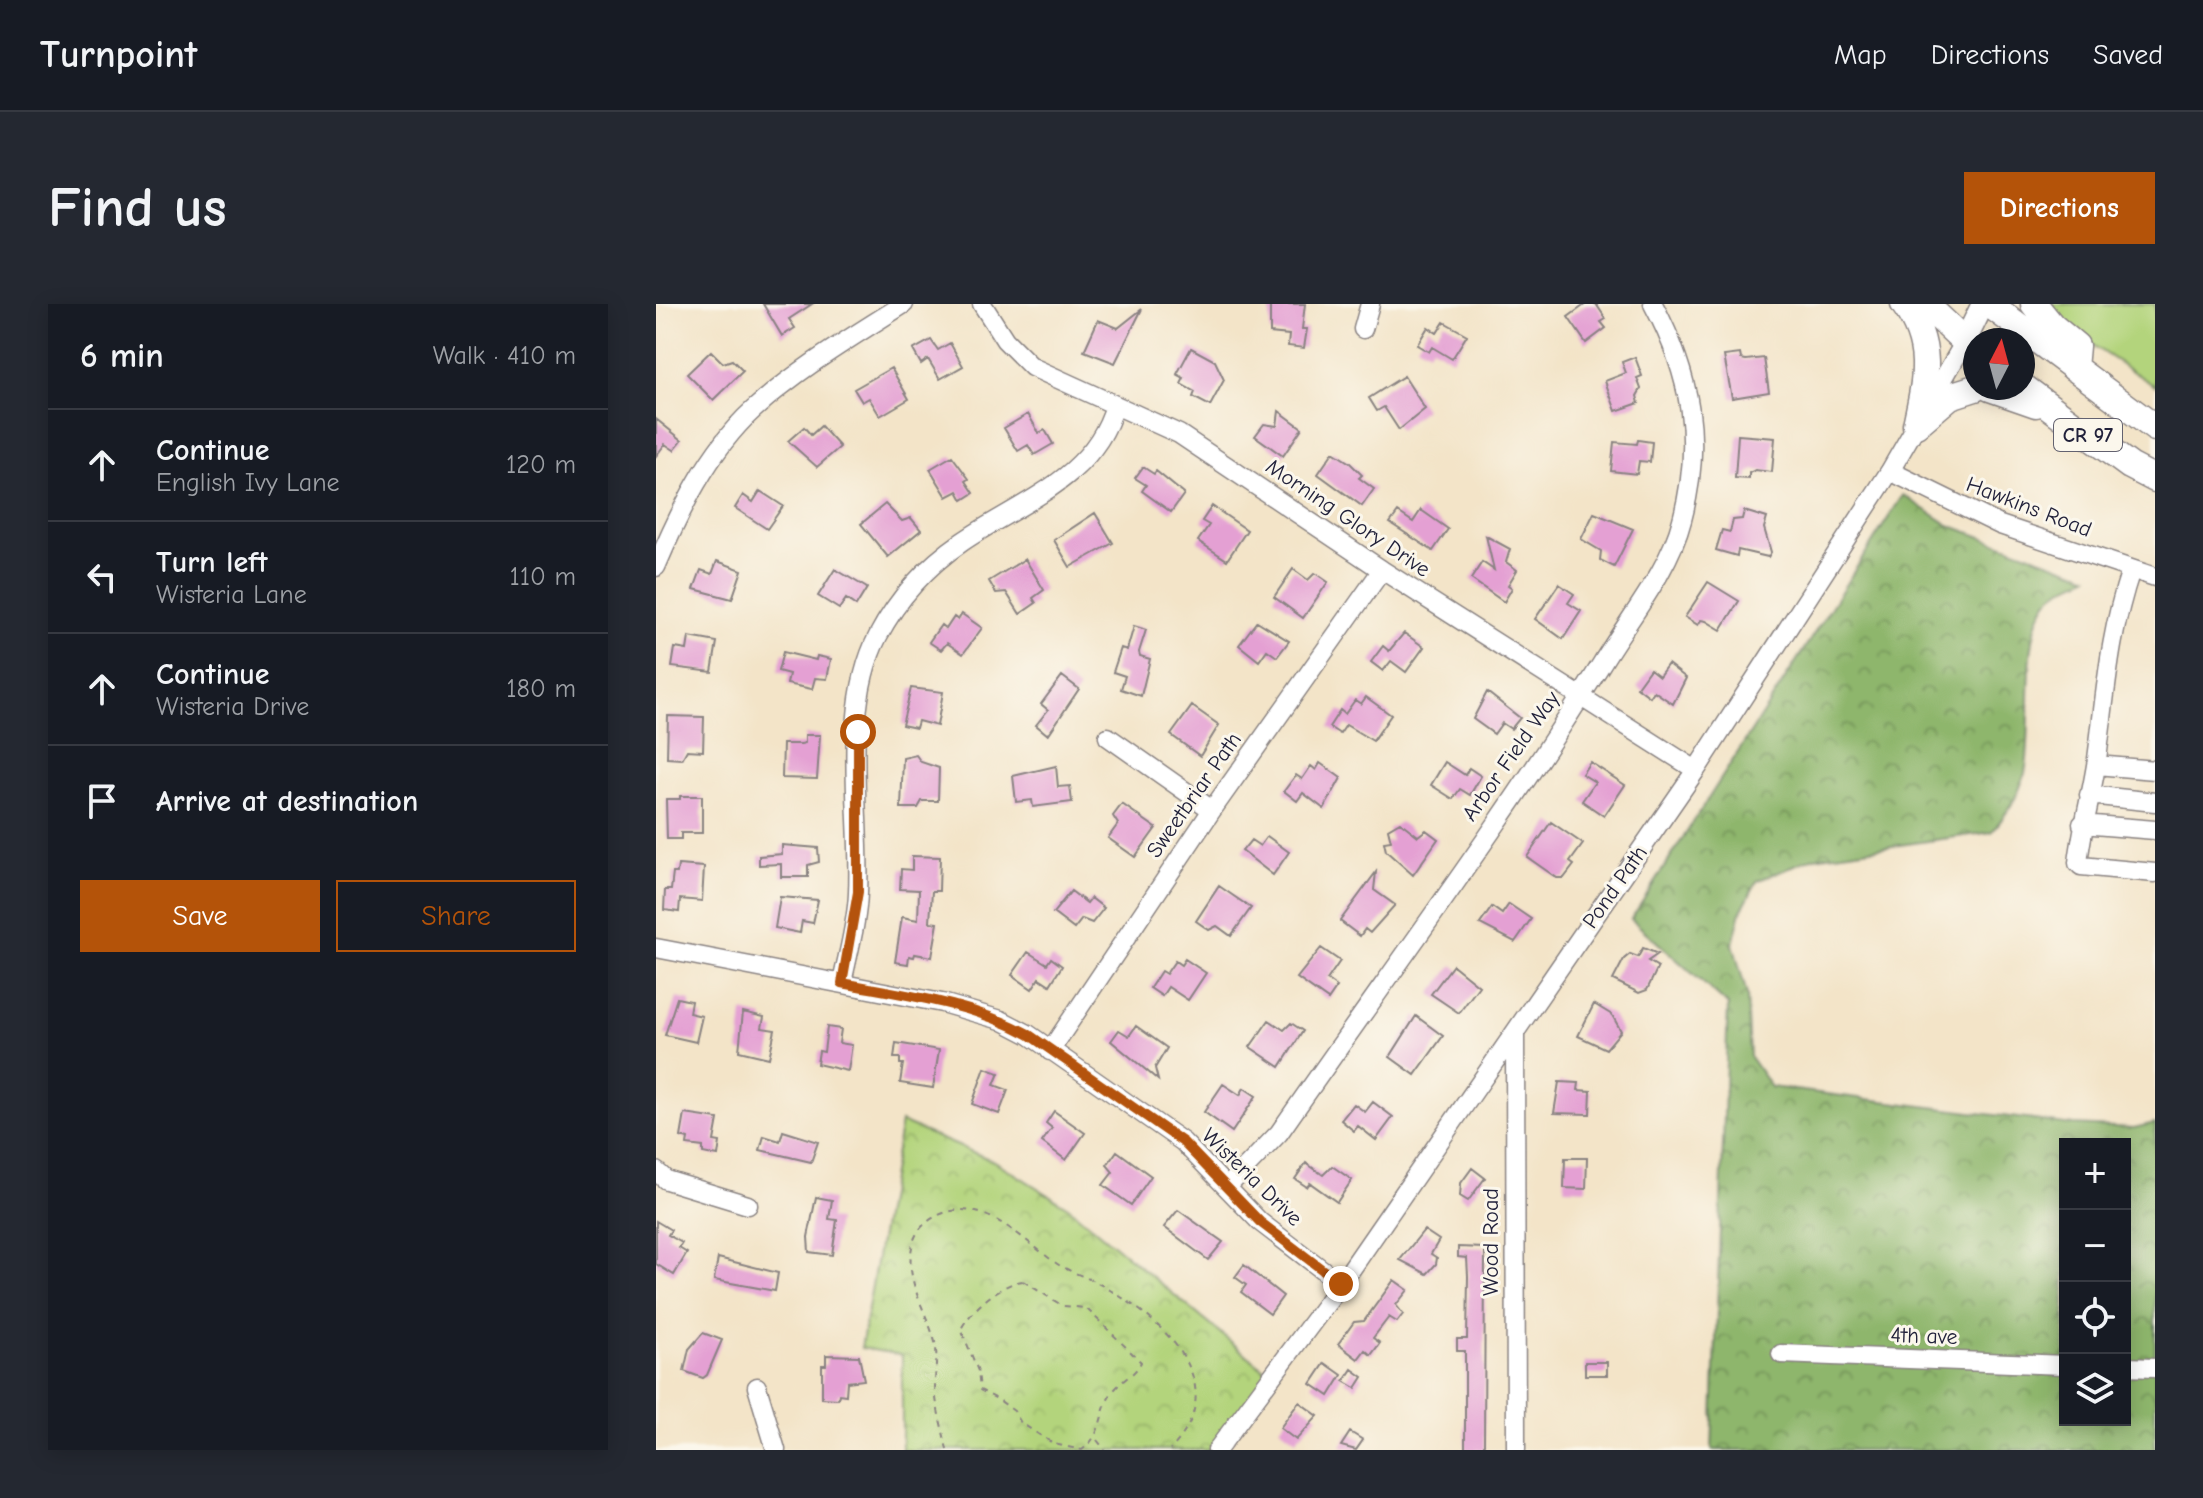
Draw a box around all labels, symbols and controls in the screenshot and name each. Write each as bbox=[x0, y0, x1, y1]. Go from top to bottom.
text: Turnpoint bbox=[40, 33, 197, 77]
text: Map bbox=[1834, 39, 1887, 71]
text: Directions bbox=[1931, 39, 2049, 71]
text: Saved bbox=[2093, 39, 2163, 71]
button: Directions bbox=[1964, 172, 2155, 244]
text: Find us bbox=[48, 176, 227, 240]
north arrow bbox=[1963, 328, 2035, 400]
text: 6 min bbox=[80, 336, 164, 376]
text: Walk · 410 m bbox=[433, 341, 576, 371]
road number: CR 97 bbox=[2054, 419, 2122, 451]
text: Continue bbox=[156, 433, 270, 468]
icon: ahead bbox=[80, 443, 124, 487]
text: 120 m bbox=[506, 450, 576, 480]
street label: Morning Glory Drive bbox=[1261, 453, 1435, 583]
text: English Ivy Lane bbox=[156, 468, 340, 498]
street label: Hawkins Road bbox=[1963, 471, 2095, 543]
text: Turn left bbox=[156, 545, 268, 580]
icon: left bbox=[80, 555, 124, 599]
text: 110 m bbox=[509, 562, 576, 592]
text: Wisteria Lane bbox=[156, 580, 307, 610]
text: Continue bbox=[156, 657, 270, 692]
icon: ahead bbox=[80, 667, 124, 711]
text: 180 m bbox=[506, 674, 576, 704]
street label: Arbor Field Way bbox=[1457, 686, 1565, 826]
text: Wisteria Drive bbox=[156, 692, 309, 722]
route start bbox=[840, 714, 876, 750]
street label: Sweetbriar Path bbox=[1141, 727, 1247, 863]
icon: arrive bbox=[80, 779, 124, 823]
text: Arrive at destination bbox=[156, 784, 418, 819]
street label: Pond Path bbox=[1577, 841, 1653, 933]
button: Save bbox=[80, 880, 320, 952]
button: Share bbox=[336, 880, 576, 952]
street label: Wisteria Drive bbox=[1196, 1123, 1308, 1231]
map controls bbox=[2059, 1138, 2131, 1426]
button: + bbox=[2059, 1138, 2131, 1210]
street label: Wood Road bbox=[1478, 1188, 1504, 1296]
button: − bbox=[2059, 1210, 2131, 1282]
route end bbox=[1323, 1266, 1359, 1302]
button: locate bbox=[2059, 1282, 2131, 1354]
street label: 4th ave bbox=[1890, 1322, 1958, 1350]
button: layers bbox=[2059, 1354, 2131, 1426]

